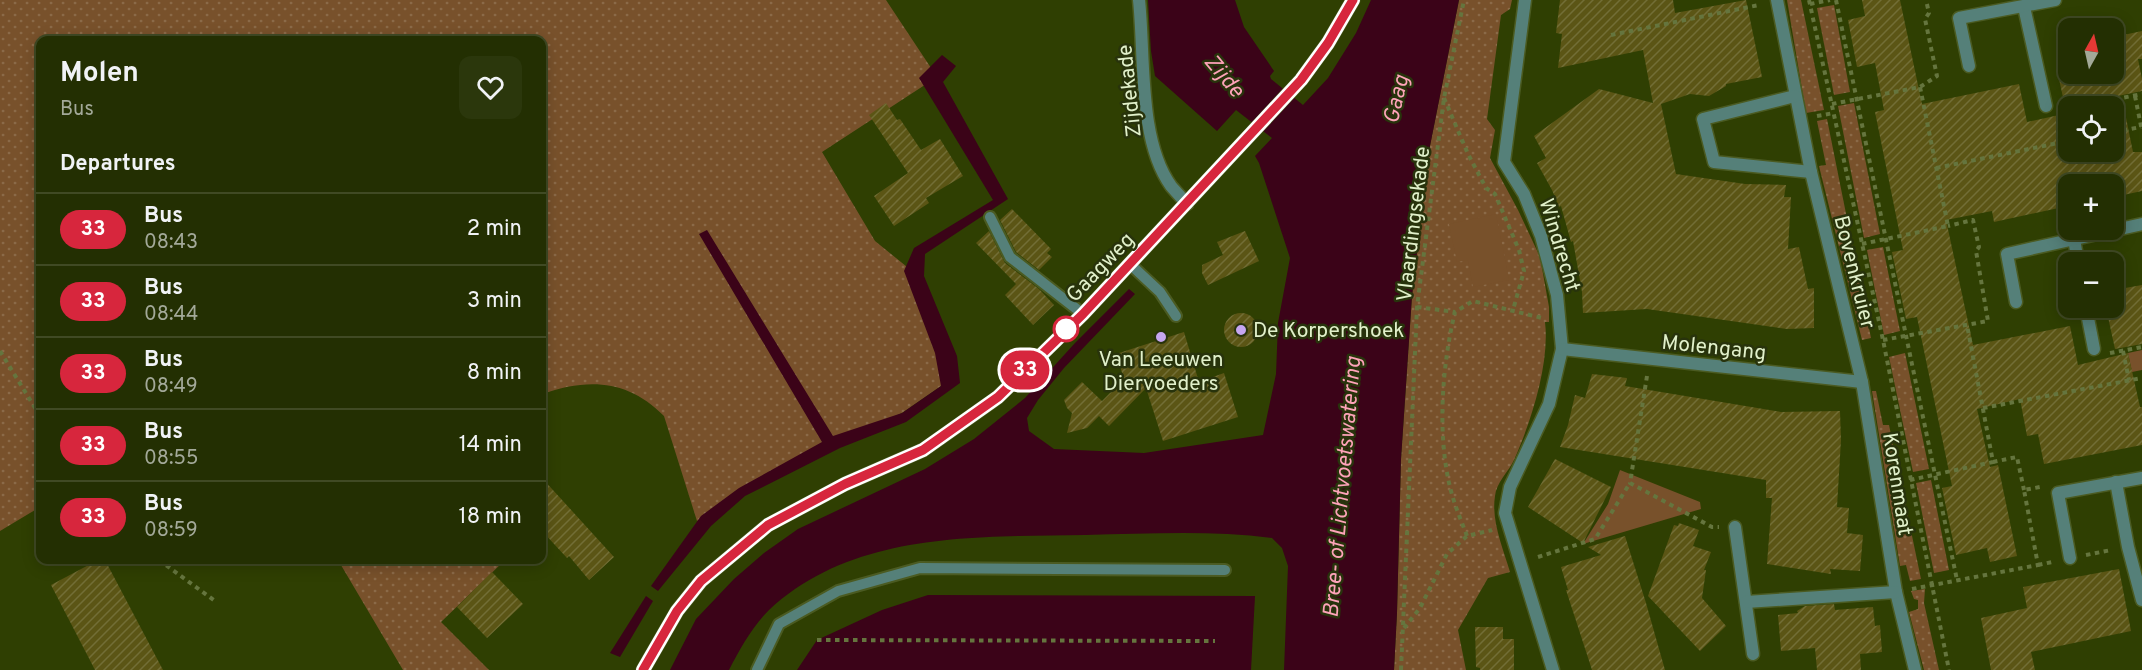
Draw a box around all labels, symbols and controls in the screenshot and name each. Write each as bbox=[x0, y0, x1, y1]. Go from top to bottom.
north arrow bbox=[2058, 18, 2124, 84]
map controls bbox=[2058, 18, 2124, 318]
street label: Zijdekade bbox=[1112, 43, 1149, 139]
water label: Zijde bbox=[1197, 49, 1249, 104]
text: Molen bbox=[60, 56, 139, 92]
button: heart bbox=[459, 56, 522, 119]
water label: Gaag bbox=[1379, 72, 1416, 127]
button: locate bbox=[2058, 96, 2124, 162]
text: Bus bbox=[60, 97, 94, 123]
street label: Vlaardingsekade bbox=[1392, 145, 1437, 303]
text: Departures bbox=[60, 151, 176, 178]
button: + bbox=[2058, 174, 2124, 240]
street label: Windrecht bbox=[1532, 195, 1586, 295]
text: Bus bbox=[144, 203, 183, 230]
street label: Bovenkruier bbox=[1826, 213, 1881, 332]
text: 33 bbox=[80, 216, 106, 243]
text: 2 min bbox=[467, 216, 522, 243]
street label: Gaagweg bbox=[1061, 227, 1141, 309]
text: 08:43 bbox=[144, 230, 198, 256]
button: − bbox=[2058, 252, 2124, 318]
text: Bus bbox=[144, 275, 183, 302]
text: 33 bbox=[80, 288, 106, 315]
text: 3 min bbox=[467, 288, 522, 315]
text: 08:44 bbox=[144, 302, 198, 328]
unlabelled marker bbox=[1053, 316, 1079, 342]
place label: De Korpershoek bbox=[1253, 318, 1405, 345]
marker: De Korpershoek bbox=[1234, 323, 1248, 337]
marker: Van Leeuwen Diervoeders bbox=[1154, 330, 1168, 344]
street label: Molengang bbox=[1660, 330, 1767, 367]
text: Bus bbox=[144, 347, 183, 374]
place label: Van Leeuwen Diervoeders bbox=[1099, 347, 1223, 398]
line badge: 33 bbox=[998, 350, 1052, 389]
water label: Bree- of Lichtvoetswatering bbox=[1319, 354, 1368, 619]
text: 33 bbox=[1012, 357, 1038, 384]
text: 33 bbox=[80, 360, 106, 387]
text: 8 min bbox=[467, 360, 522, 387]
text: 08:49 bbox=[144, 374, 198, 400]
text: Bus bbox=[144, 419, 183, 446]
street label: Korenmaat bbox=[1875, 431, 1918, 538]
text: 33 bbox=[80, 432, 106, 459]
text: 14 min bbox=[459, 432, 522, 459]
text: 08:55 bbox=[144, 446, 198, 472]
text: Bus bbox=[144, 491, 183, 518]
text: 33 bbox=[80, 504, 106, 531]
text: 18 min bbox=[459, 504, 522, 531]
text: 08:59 bbox=[144, 518, 198, 544]

